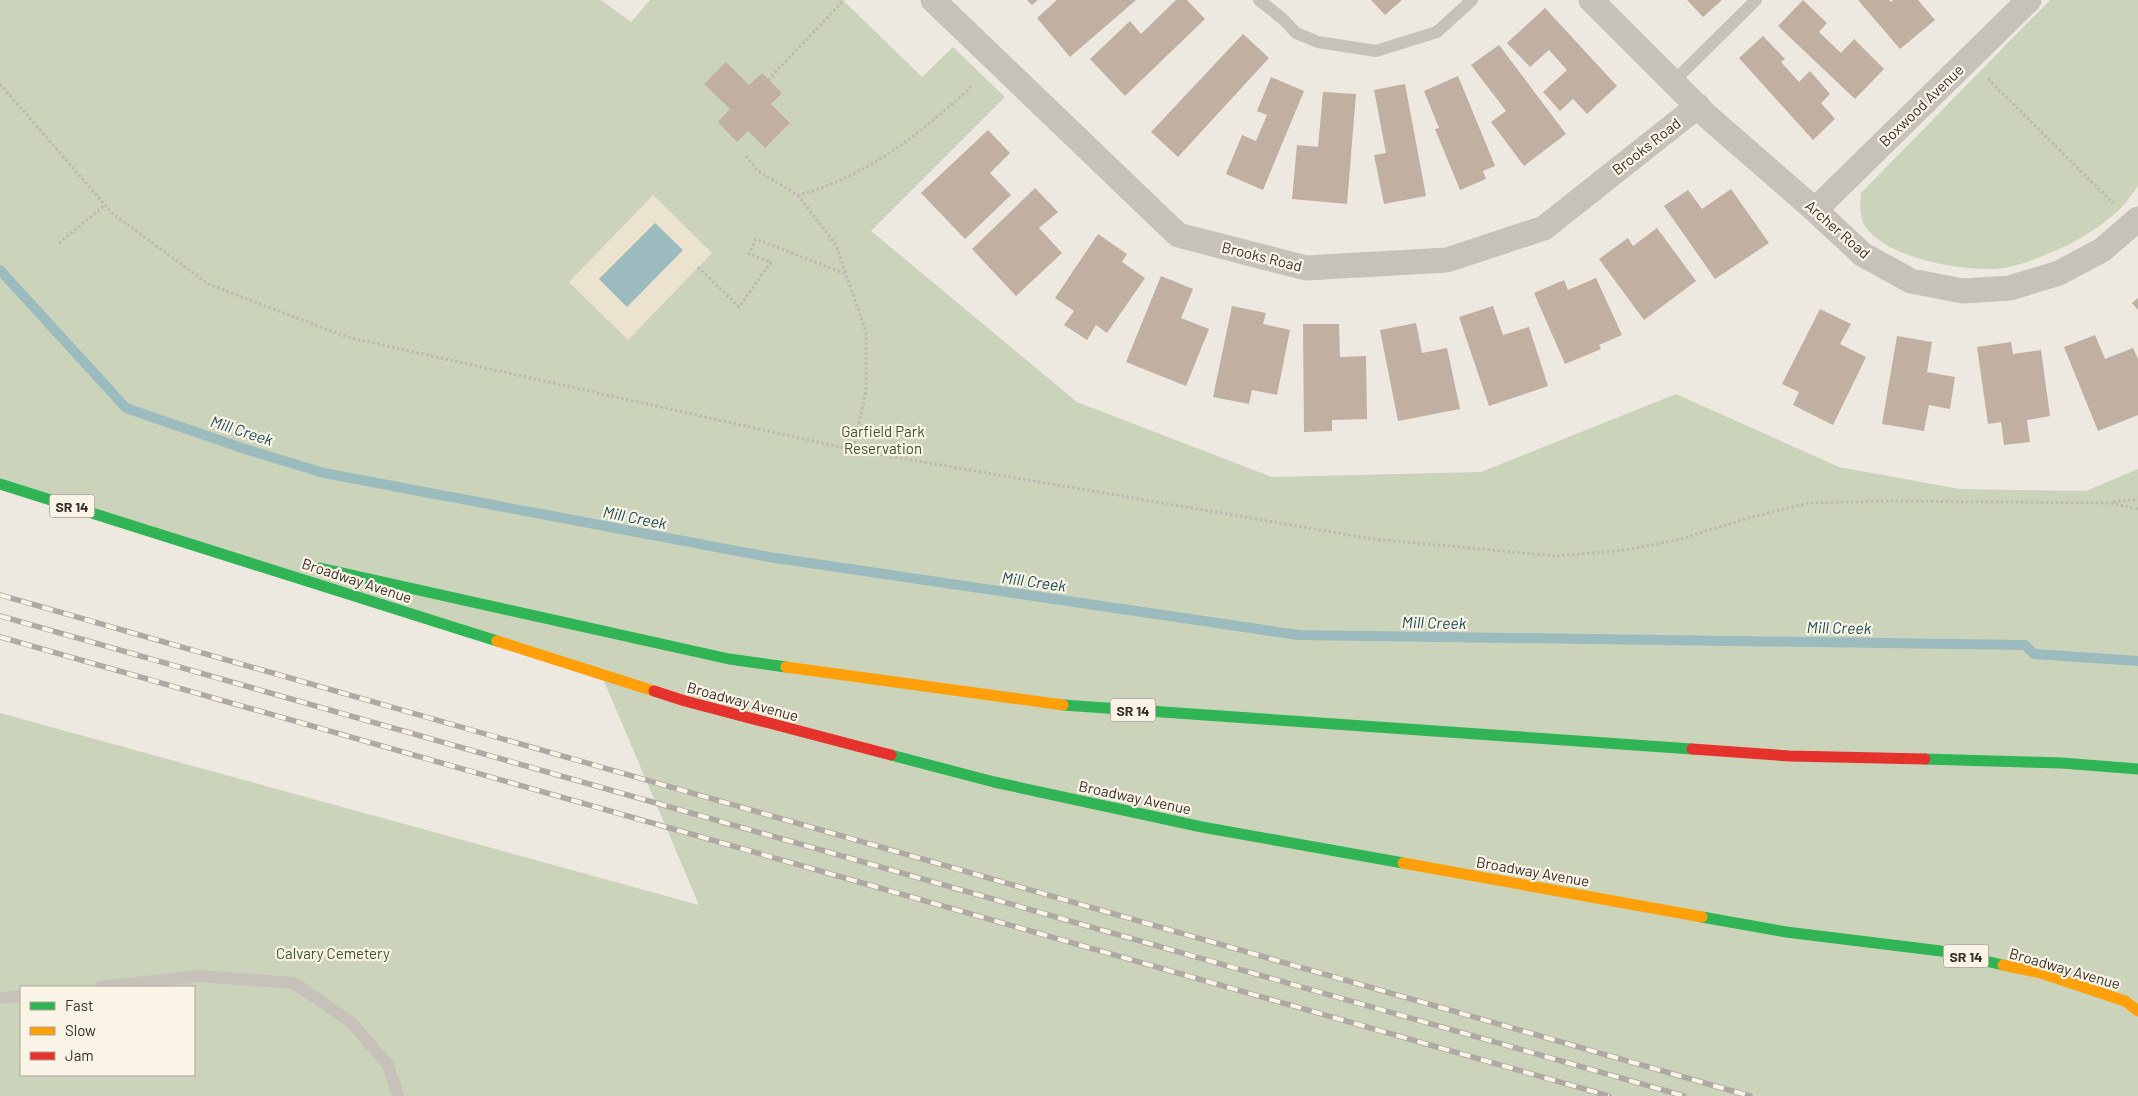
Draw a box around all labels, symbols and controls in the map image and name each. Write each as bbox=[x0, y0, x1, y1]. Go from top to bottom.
street label: Boxwood Avenue bbox=[1875, 60, 1967, 150]
street label: Brooks Road bbox=[1608, 114, 1684, 178]
street label: Archer Road bbox=[1802, 196, 1874, 262]
street label: Brooks Road bbox=[1220, 237, 1304, 275]
water label: Mill Creek bbox=[208, 411, 276, 449]
park label: Garfield Park Reservation bbox=[841, 422, 925, 457]
road number: SR 14 bbox=[50, 494, 94, 518]
water label: Mill Creek bbox=[601, 502, 669, 533]
street label: Broadway Avenue bbox=[300, 554, 414, 606]
water label: Mill Creek bbox=[1001, 567, 1068, 595]
water label: Mill Creek bbox=[1402, 612, 1467, 632]
water label: Mill Creek bbox=[1807, 617, 1872, 637]
street label: Broadway Avenue bbox=[685, 677, 801, 725]
road number: SR 14 bbox=[1110, 698, 1156, 722]
street label: Broadway Avenue bbox=[1077, 776, 1193, 818]
street label: Broadway Avenue bbox=[1475, 852, 1591, 890]
park label: Calvary Cemetery bbox=[276, 944, 390, 962]
road number: SR 14 bbox=[1944, 944, 1988, 968]
street label: Broadway Avenue bbox=[2007, 944, 2123, 992]
legend bbox=[20, 986, 195, 1076]
text: Fast bbox=[65, 996, 93, 1014]
text: Slow bbox=[65, 1021, 96, 1039]
text: Jam bbox=[65, 1046, 94, 1064]

